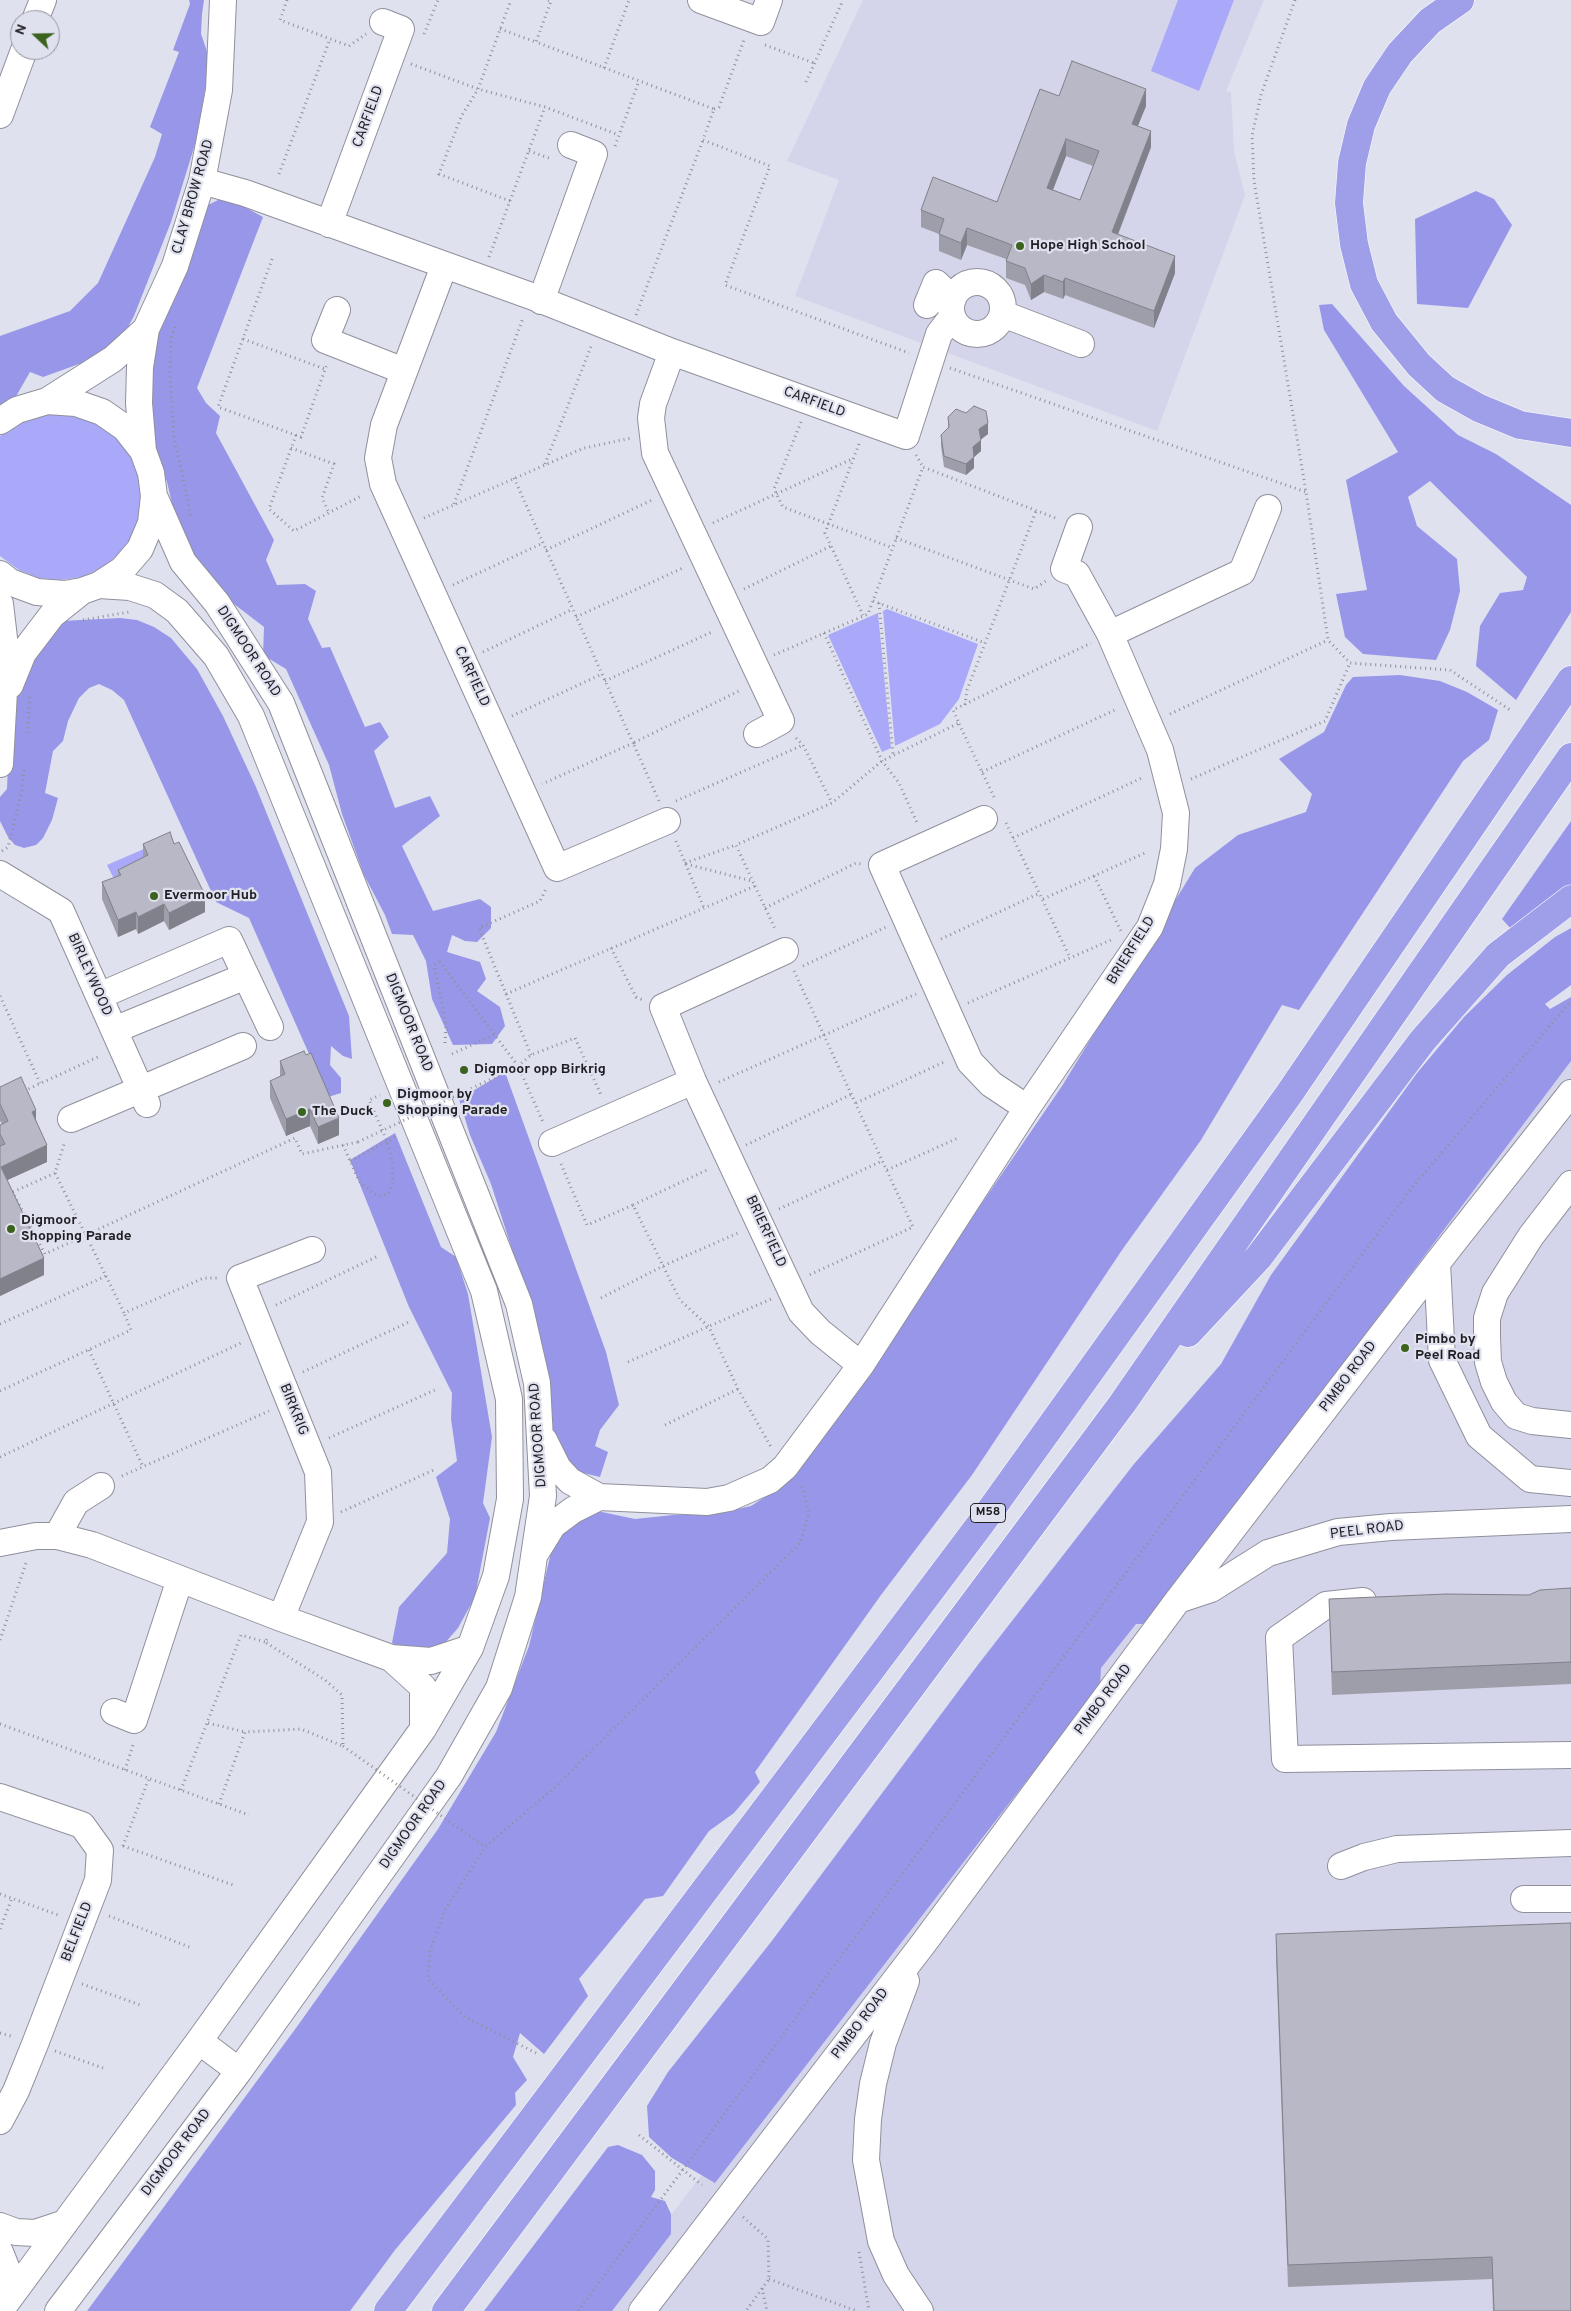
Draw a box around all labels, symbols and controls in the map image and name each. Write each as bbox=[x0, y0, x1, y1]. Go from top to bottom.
north arrow bbox=[10, 10, 60, 60]
text: N bbox=[12, 22, 31, 38]
street label: CARFIELD bbox=[350, 84, 388, 150]
street label: CLAY BROW ROAD bbox=[170, 138, 218, 256]
place label: Hope High School bbox=[1030, 238, 1146, 254]
marker: Hope High School bbox=[1014, 240, 1026, 252]
street label: CARFIELD bbox=[781, 384, 847, 422]
street label: DIGMOOR ROAD bbox=[212, 603, 284, 701]
street label: CARFIELD bbox=[450, 644, 492, 710]
place label: Evermoor Hub bbox=[164, 888, 257, 904]
marker: Evermoor Hub bbox=[148, 890, 160, 902]
street label: BRIERFIELD bbox=[1104, 914, 1160, 988]
street label: BIRLEYWOOD bbox=[63, 931, 115, 1019]
street label: DIGMOOR ROAD bbox=[381, 971, 435, 1075]
place label: Digmoor opp Birkrig bbox=[474, 1062, 606, 1078]
marker: Digmoor opp Birkrig bbox=[458, 1064, 470, 1076]
place label: Digmoor by Shopping Parade bbox=[397, 1087, 508, 1120]
marker: Digmoor by Shopping Parade bbox=[381, 1097, 393, 1109]
place label: The Duck bbox=[312, 1104, 374, 1120]
marker: The Duck bbox=[296, 1106, 308, 1118]
street label: BRIERFIELD bbox=[741, 1193, 789, 1271]
place label: Digmoor Shopping Parade bbox=[21, 1213, 132, 1246]
marker: Digmoor Shopping Parade bbox=[5, 1223, 17, 1235]
place label: Pimbo by Peel Road bbox=[1415, 1332, 1480, 1364]
street label: PIMBO ROAD bbox=[1317, 1338, 1381, 1416]
marker: Pimbo by Peel Road bbox=[1399, 1342, 1411, 1354]
street label: BIRKRIG bbox=[275, 1382, 311, 1438]
street label: DIGMOOR ROAD bbox=[527, 1382, 551, 1488]
road number: M58 bbox=[970, 1504, 1006, 1522]
street label: PEEL ROAD bbox=[1329, 1518, 1405, 1544]
street label: PIMBO ROAD bbox=[1072, 1661, 1136, 1739]
street label: DIGMOOR ROAD bbox=[377, 1777, 451, 1873]
street label: BELFIELD bbox=[59, 1900, 97, 1964]
street label: PIMBO ROAD bbox=[829, 1985, 893, 2063]
street label: DIGMOOR ROAD bbox=[139, 2106, 215, 2200]

